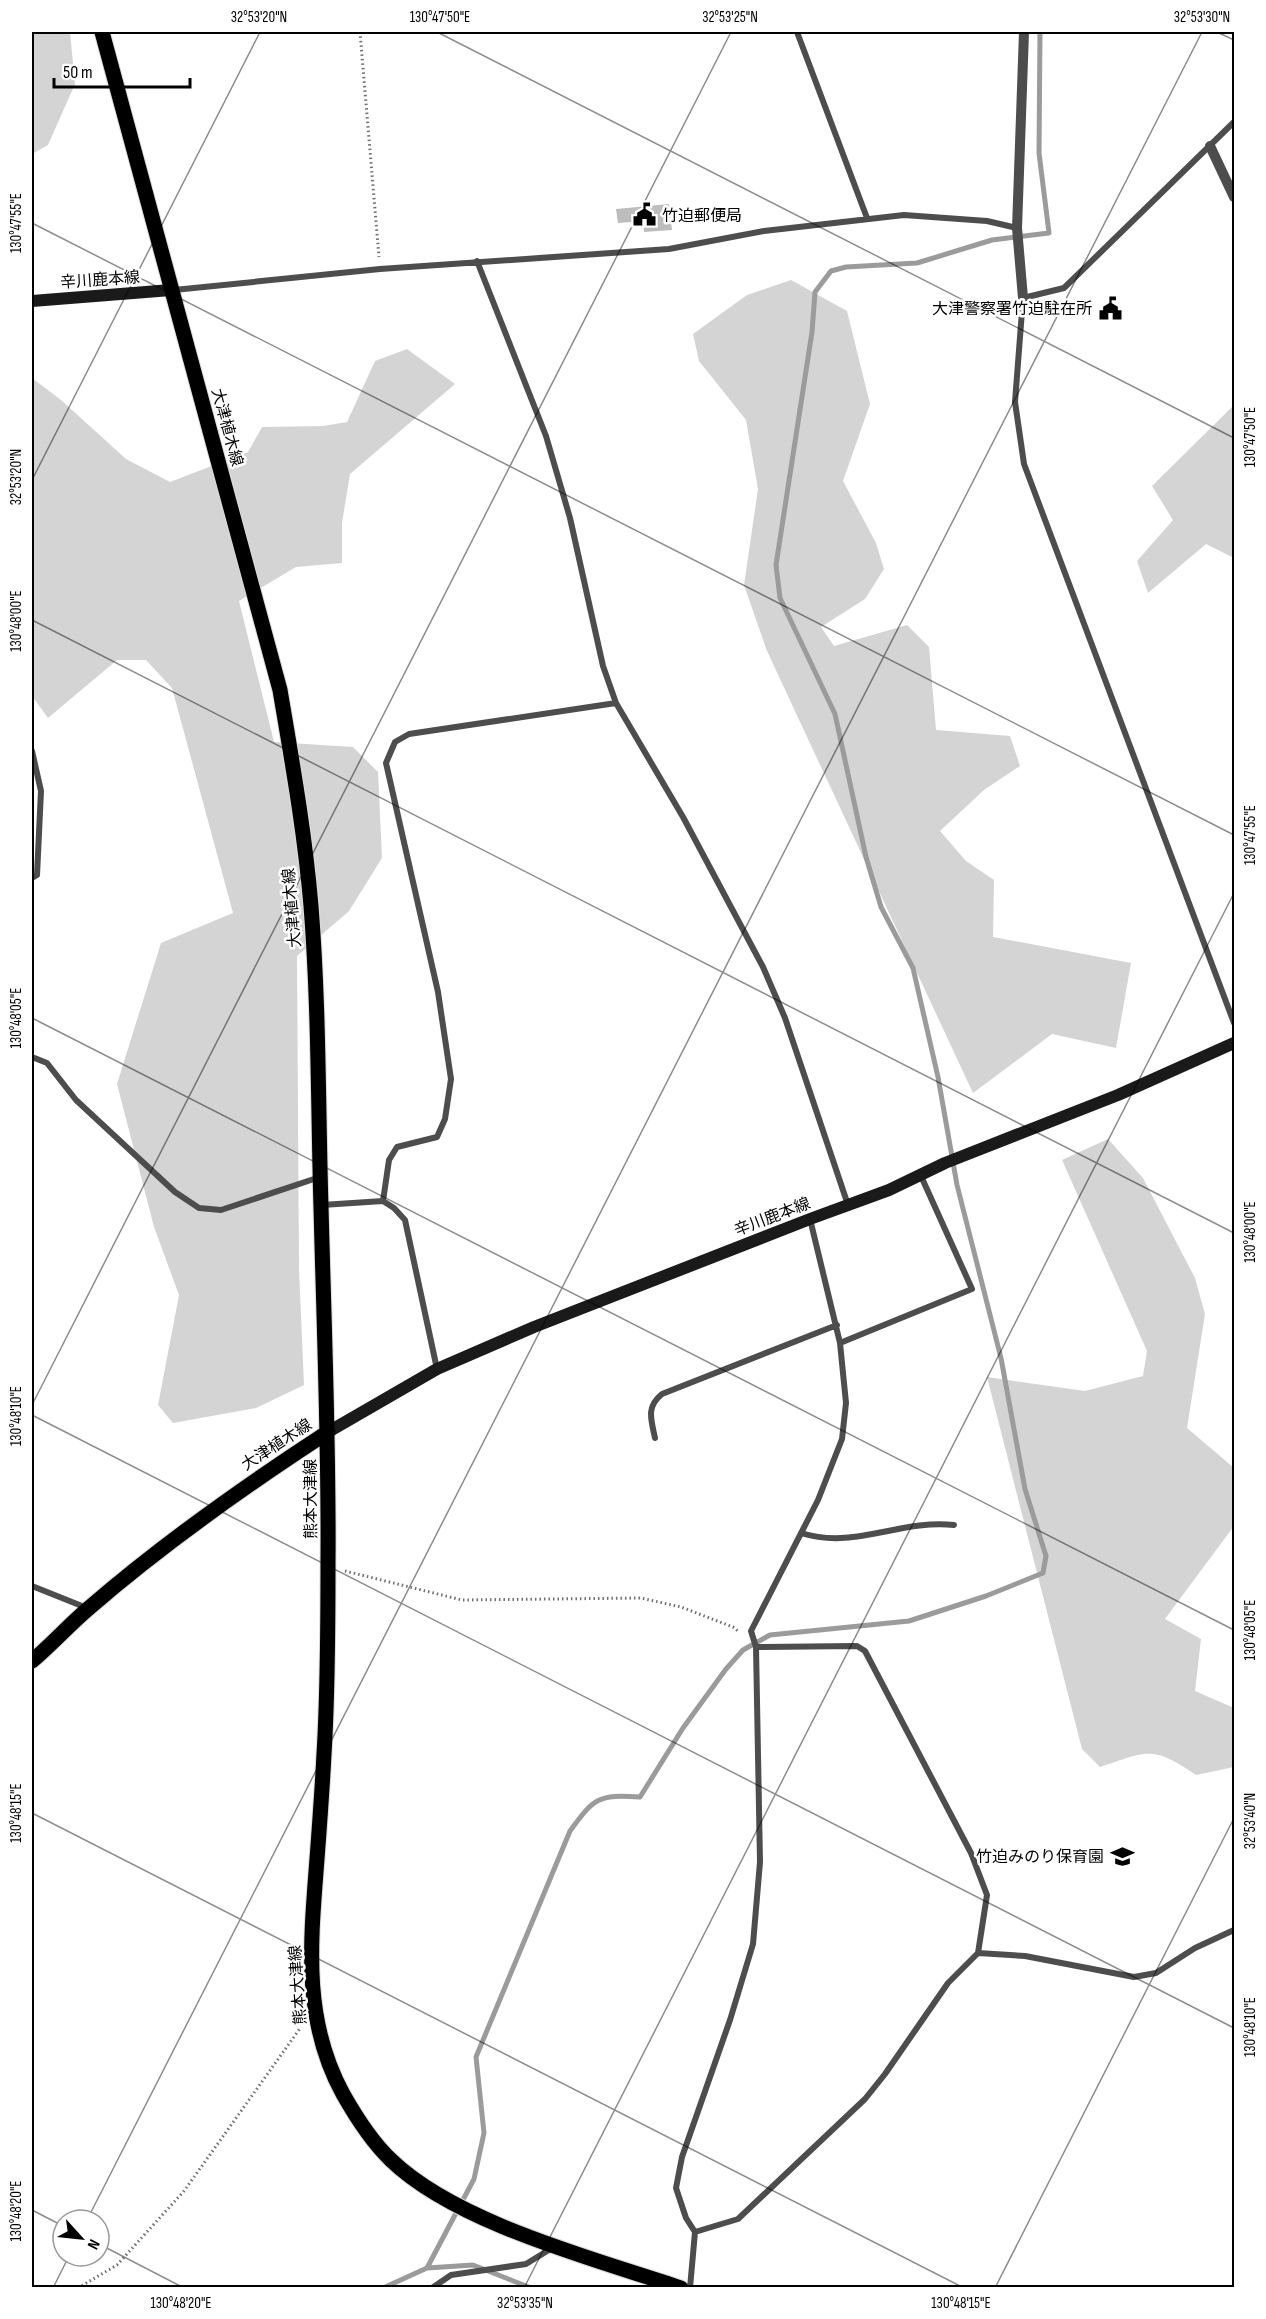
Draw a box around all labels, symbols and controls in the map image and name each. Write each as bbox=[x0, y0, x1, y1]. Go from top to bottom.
text: 32°53'20"N bbox=[231, 8, 287, 27]
text: 130°47'50"E bbox=[410, 8, 470, 27]
text: 32°53'25"N bbox=[702, 8, 758, 27]
text: 32°53'30"N bbox=[1174, 8, 1230, 27]
scale bar bbox=[54, 51, 190, 89]
text: 50 m bbox=[63, 62, 93, 83]
text: 130°47'55"E bbox=[7, 193, 26, 253]
public building icon: 竹迫郵便局 bbox=[631, 202, 657, 228]
place label: 竹迫郵便局 bbox=[662, 207, 742, 226]
street label: 辛川鹿本線 bbox=[60, 268, 141, 293]
public building icon: 大津警察署竹迫駐在所 bbox=[1097, 295, 1123, 321]
place label: 大津警察署竹迫駐在所 bbox=[932, 300, 1092, 319]
street label: 大津植木線 bbox=[207, 386, 246, 468]
text: 130°47'50"E bbox=[1241, 407, 1260, 467]
text: 32°53'20"N bbox=[7, 449, 26, 505]
text: 130°48'00"E bbox=[7, 590, 26, 652]
text: 130°47'55"E bbox=[1241, 805, 1260, 865]
street label: 大津植木線 bbox=[280, 867, 305, 949]
text: 130°48'05"E bbox=[7, 988, 26, 1048]
street label: 辛川鹿本線 bbox=[732, 1194, 813, 1241]
text: 130°48'00"E bbox=[1241, 1201, 1260, 1263]
text: 130°48'10"E bbox=[7, 1386, 26, 1446]
street label: 大津植木線 bbox=[238, 1416, 316, 1475]
street label: 熊本大津線 bbox=[302, 1459, 321, 1539]
text: 130°48'05"E bbox=[1241, 1600, 1260, 1660]
text: 130°48'15"E bbox=[7, 1783, 26, 1843]
text: 32°53'40"N bbox=[1241, 1793, 1260, 1849]
school or university icon: 竹迫みのり保育園 bbox=[1109, 1843, 1135, 1869]
place label: 竹迫みのり保育園 bbox=[976, 1848, 1104, 1867]
street label: 熊本大津線 bbox=[286, 1944, 311, 2025]
text: 130°48'10"E bbox=[1241, 1997, 1260, 2057]
text: 130°48'20"E bbox=[7, 2181, 26, 2241]
north arrow bbox=[51, 2208, 111, 2268]
text: N bbox=[83, 2236, 103, 2252]
text: 130°48'20"E bbox=[151, 2294, 211, 2313]
text: 32°53'35"N bbox=[497, 2294, 553, 2313]
text: 130°48'15"E bbox=[931, 2294, 991, 2313]

